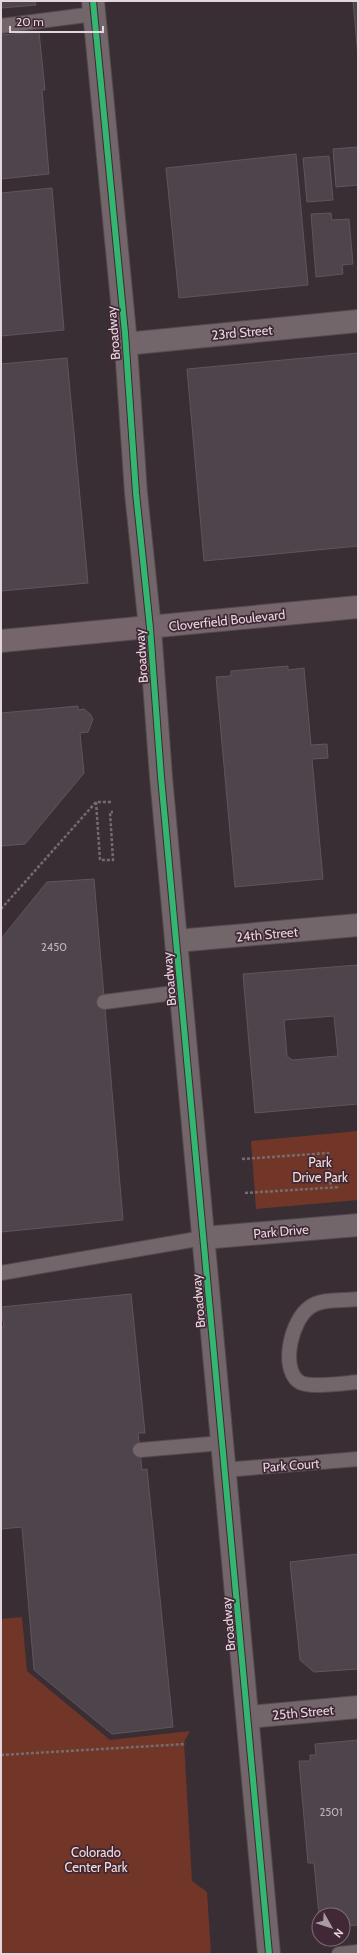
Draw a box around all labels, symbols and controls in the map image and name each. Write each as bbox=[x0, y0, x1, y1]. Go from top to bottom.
scale bar bbox=[10, 8, 103, 34]
text: 20 m bbox=[16, 14, 44, 29]
street label: Broadway bbox=[103, 305, 123, 361]
street label: 23rd Street bbox=[211, 321, 274, 343]
street label: Cloverfield Boulevard bbox=[168, 606, 286, 634]
street label: Broadway bbox=[131, 628, 151, 684]
street label: 24th Street bbox=[235, 923, 299, 945]
house number: 2450 bbox=[41, 940, 67, 954]
street label: Broadway bbox=[159, 951, 179, 1007]
park label: Park Drive Park bbox=[292, 1154, 348, 1185]
street label: Park Drive bbox=[253, 1221, 310, 1241]
street label: Broadway bbox=[188, 1273, 208, 1329]
street label: Park Court bbox=[262, 1455, 320, 1475]
street label: Broadway bbox=[218, 1596, 238, 1652]
street label: 25th Street bbox=[272, 1701, 335, 1723]
house number: 2501 bbox=[320, 1805, 342, 1819]
park label: Colorado Center Park bbox=[64, 1844, 128, 1875]
north arrow bbox=[311, 1907, 351, 1947]
text: N bbox=[331, 1926, 347, 1941]

